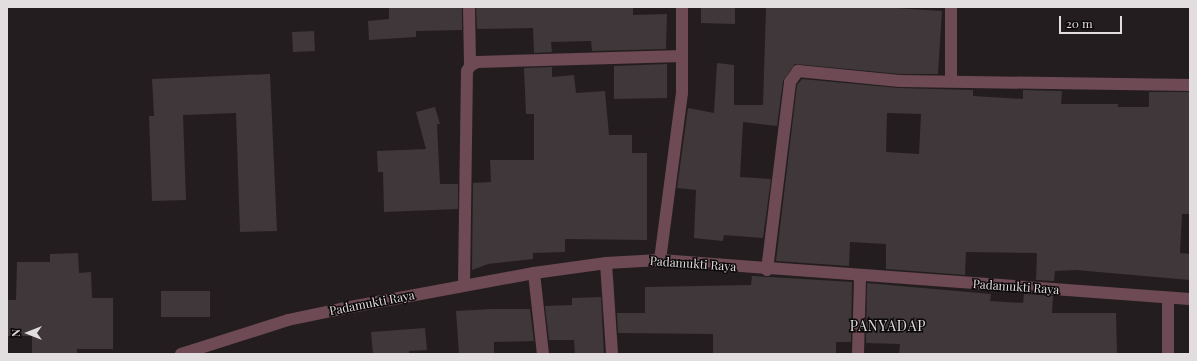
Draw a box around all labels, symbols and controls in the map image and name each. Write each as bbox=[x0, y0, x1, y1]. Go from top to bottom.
scale bar bbox=[1061, 8, 1124, 34]
text: 20 m bbox=[1066, 15, 1093, 31]
street label: Padamukti Raya bbox=[649, 254, 737, 274]
street label: Padamukti Raya bbox=[972, 277, 1060, 297]
street label: Padamukti Raya bbox=[328, 288, 416, 318]
north arrow bbox=[8, 313, 48, 353]
district label: PANYADAP bbox=[850, 318, 926, 334]
text: N bbox=[8, 329, 23, 337]

